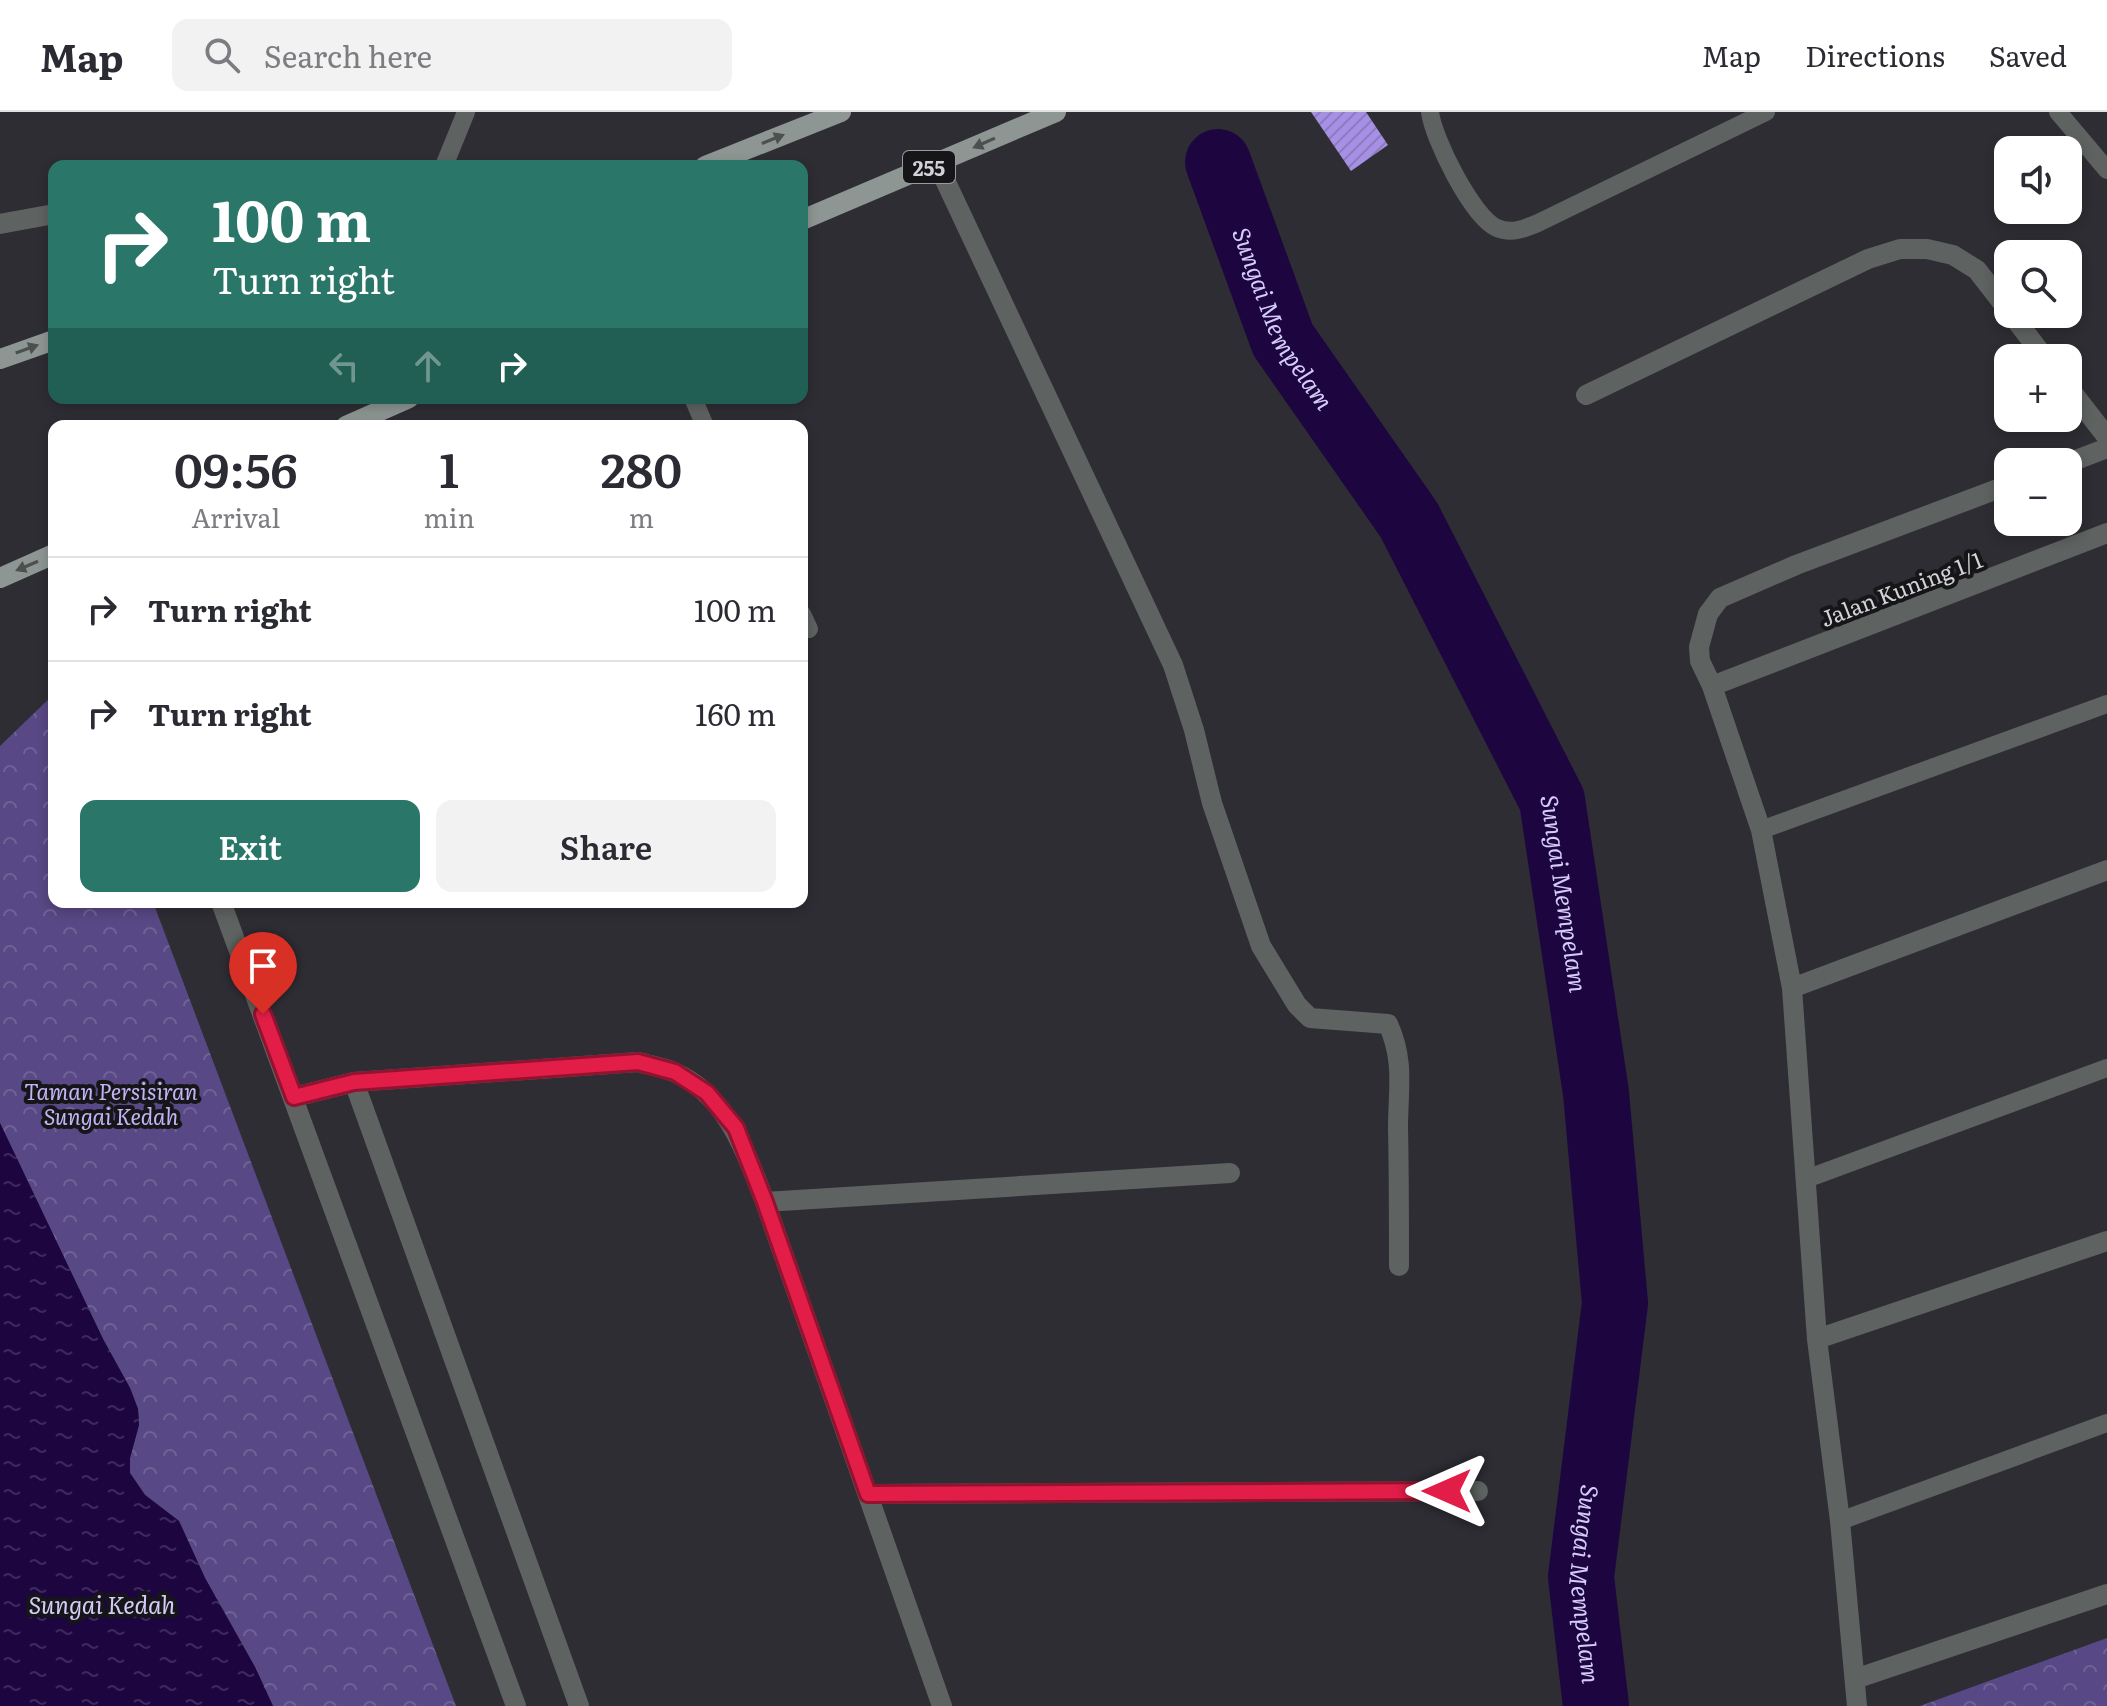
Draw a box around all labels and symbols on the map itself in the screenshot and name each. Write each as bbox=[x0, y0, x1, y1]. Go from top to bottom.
one-way arrow bbox=[761, 132, 785, 145]
one-way arrow bbox=[972, 136, 996, 149]
road number: 255 bbox=[903, 151, 955, 183]
water label: Sungai Mempelam bbox=[1226, 222, 1343, 416]
one-way arrow bbox=[15, 343, 39, 355]
street label: Jalan Kuning 1/1 bbox=[1815, 542, 1987, 634]
one-way arrow bbox=[15, 559, 39, 573]
water label: Sungai Mempelam bbox=[1534, 792, 1598, 994]
pin bbox=[229, 932, 297, 1014]
park label: Taman Persisiran Sungai Kedah bbox=[24, 1074, 198, 1132]
position arrow bbox=[1405, 1449, 1489, 1533]
water label: Sungai Mempelam bbox=[1563, 1483, 1611, 1685]
water label: Sungai Kedah bbox=[29, 1586, 175, 1621]

